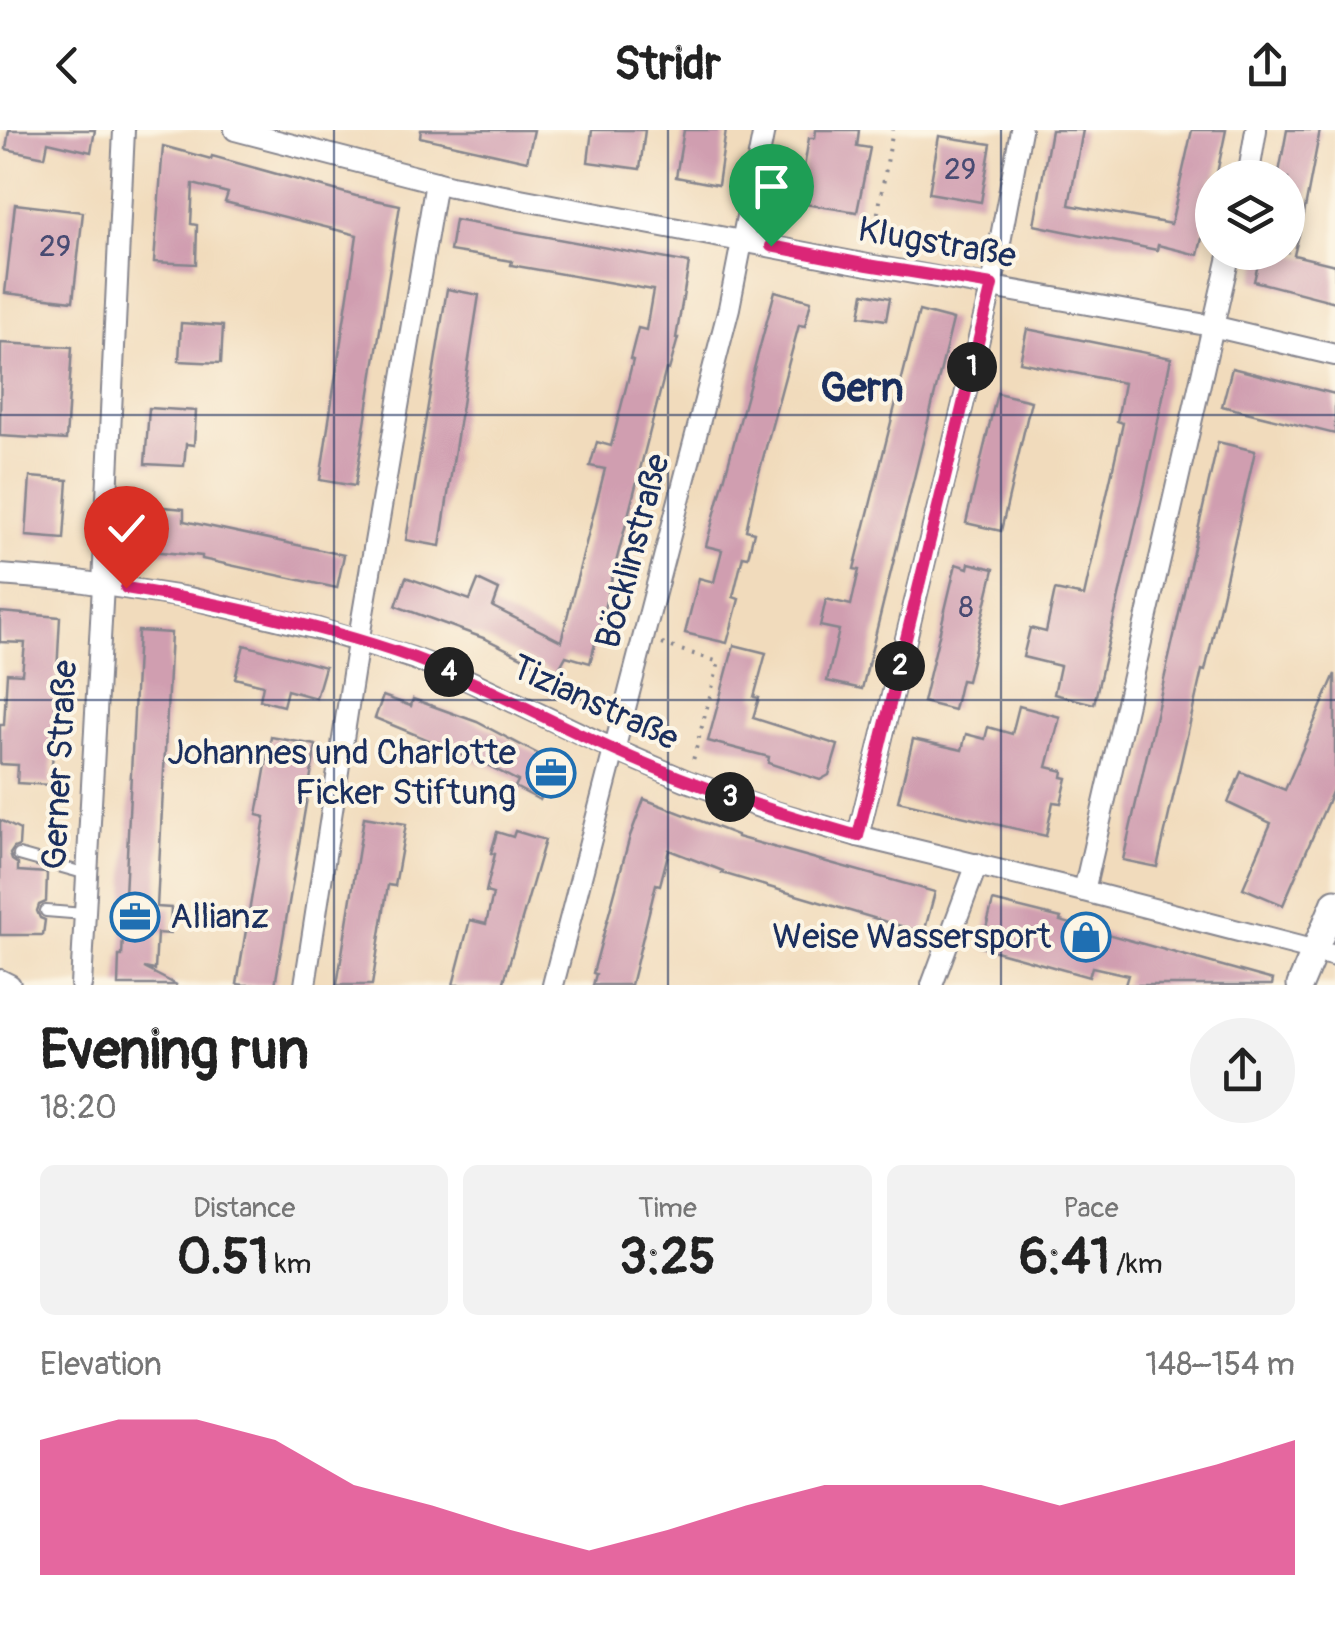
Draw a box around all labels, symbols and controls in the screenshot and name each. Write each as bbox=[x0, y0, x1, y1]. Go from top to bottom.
text: Stridr bbox=[614, 37, 721, 93]
icon: back bbox=[40, 38, 95, 93]
icon: share bbox=[1240, 38, 1295, 93]
pin bbox=[729, 144, 814, 247]
house number: 29 bbox=[944, 151, 976, 188]
icon: arrive bbox=[744, 159, 799, 214]
map controls bbox=[1195, 160, 1305, 270]
button: layers bbox=[1195, 160, 1305, 270]
street label: Klugstraße bbox=[855, 207, 1019, 279]
house number: 29 bbox=[39, 228, 71, 265]
pin: 1 bbox=[947, 342, 997, 392]
text: 1 bbox=[967, 349, 977, 384]
district label: Gern bbox=[820, 364, 904, 413]
street label: Böcklinstraße bbox=[586, 449, 680, 653]
pin bbox=[84, 486, 169, 589]
icon: check bbox=[99, 501, 154, 556]
house number: 8 bbox=[958, 589, 974, 626]
pin: 2 bbox=[875, 641, 925, 691]
street label: Tizianstraße bbox=[504, 645, 686, 761]
pin: 4 bbox=[424, 647, 474, 697]
text: 2 bbox=[892, 648, 908, 683]
text: 4 bbox=[441, 654, 457, 689]
street label: Gerner Straße bbox=[33, 659, 87, 871]
place label: Johannes und Charlotte Ficker Stiftung bbox=[167, 731, 516, 815]
office icon: Johannes und Charlotte Ficker Stiftung bbox=[525, 747, 577, 799]
pin: 3 bbox=[705, 772, 755, 822]
text: 3 bbox=[722, 779, 738, 814]
office icon: Allianz bbox=[109, 891, 161, 943]
place label: Allianz bbox=[170, 895, 269, 939]
shop icon: Weise Wassersport bbox=[1060, 911, 1112, 963]
place label: Weise Wassersport bbox=[772, 915, 1052, 959]
text: Evening run bbox=[40, 1016, 309, 1085]
button: share bbox=[1190, 1018, 1295, 1123]
text: 18:20 bbox=[40, 1088, 117, 1128]
text: Distance bbox=[193, 1191, 295, 1226]
text: Time bbox=[638, 1191, 697, 1226]
text: Pace bbox=[1063, 1191, 1119, 1226]
text: 0.51 bbox=[177, 1226, 269, 1289]
text: 3:25 bbox=[619, 1226, 716, 1289]
text: 6:41 bbox=[1019, 1226, 1110, 1289]
text: km bbox=[269, 1247, 311, 1282]
text: /km bbox=[1110, 1247, 1163, 1282]
text: Elevation bbox=[40, 1345, 162, 1385]
text: 148–154 m bbox=[1145, 1345, 1295, 1385]

